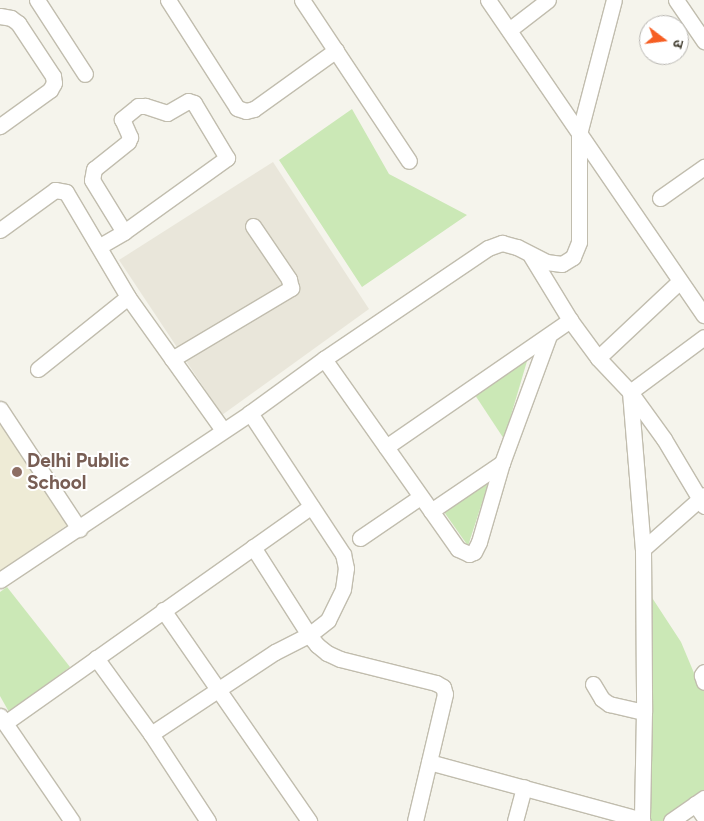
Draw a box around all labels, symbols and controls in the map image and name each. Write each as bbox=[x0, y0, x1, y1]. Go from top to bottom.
north arrow bbox=[639, 15, 689, 65]
text: उ bbox=[669, 38, 687, 50]
place label: Delhi Public School bbox=[27, 450, 129, 494]
marker: Delhi Public School bbox=[11, 466, 23, 478]

